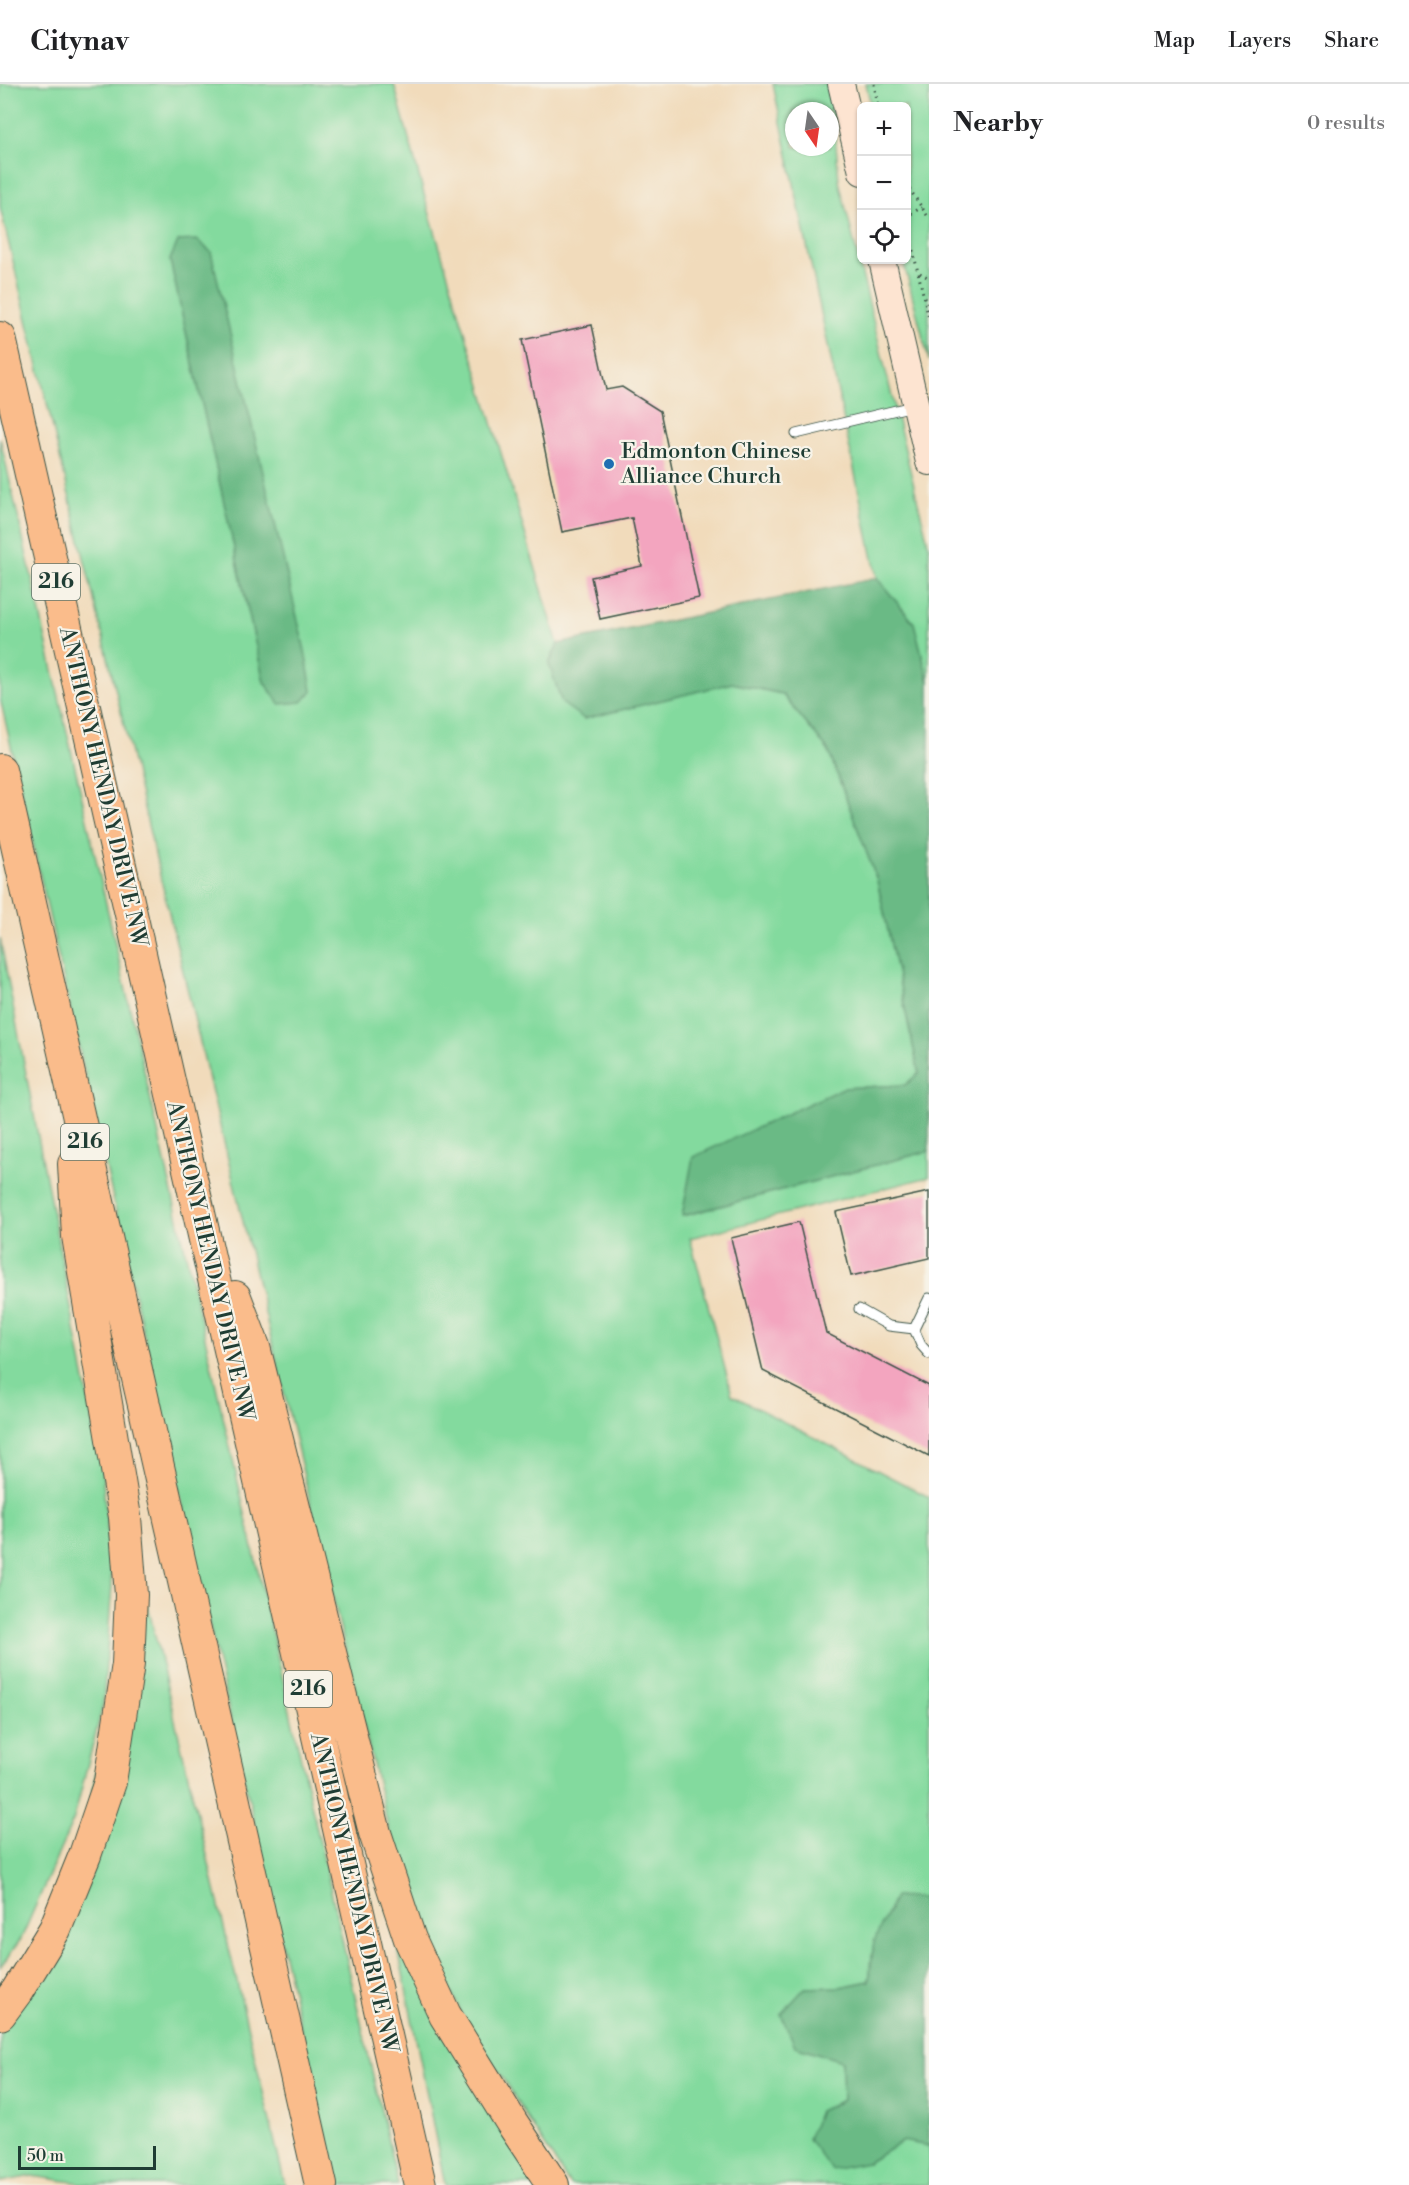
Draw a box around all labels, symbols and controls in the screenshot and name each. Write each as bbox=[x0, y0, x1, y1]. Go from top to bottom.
text: Citynav bbox=[30, 24, 129, 59]
text: Map bbox=[1154, 28, 1195, 54]
text: Layers bbox=[1228, 28, 1291, 54]
text: Share bbox=[1324, 28, 1379, 54]
north arrow bbox=[785, 102, 839, 156]
map controls bbox=[857, 102, 911, 264]
button: + bbox=[857, 102, 911, 156]
text: Nearby bbox=[953, 107, 1043, 139]
text: 0 results bbox=[1307, 111, 1385, 136]
button: − bbox=[857, 156, 911, 210]
button: locate bbox=[857, 210, 911, 264]
place label: Edmonton Chinese Alliance Church bbox=[620, 438, 811, 490]
marker: Edmonton Chinese Alliance Church bbox=[602, 457, 616, 471]
road number: 216 bbox=[32, 564, 80, 600]
street label: ANTHONY HENDAY DRIVE NW bbox=[53, 623, 153, 951]
street label: ANTHONY HENDAY DRIVE NW bbox=[160, 1097, 260, 1425]
road number: 216 bbox=[61, 1124, 109, 1160]
road number: 216 bbox=[284, 1671, 332, 1707]
street label: ANTHONY HENDAY DRIVE NW bbox=[304, 1729, 404, 2057]
scale bar bbox=[18, 2143, 156, 2170]
text: 50 m bbox=[27, 2146, 64, 2166]

